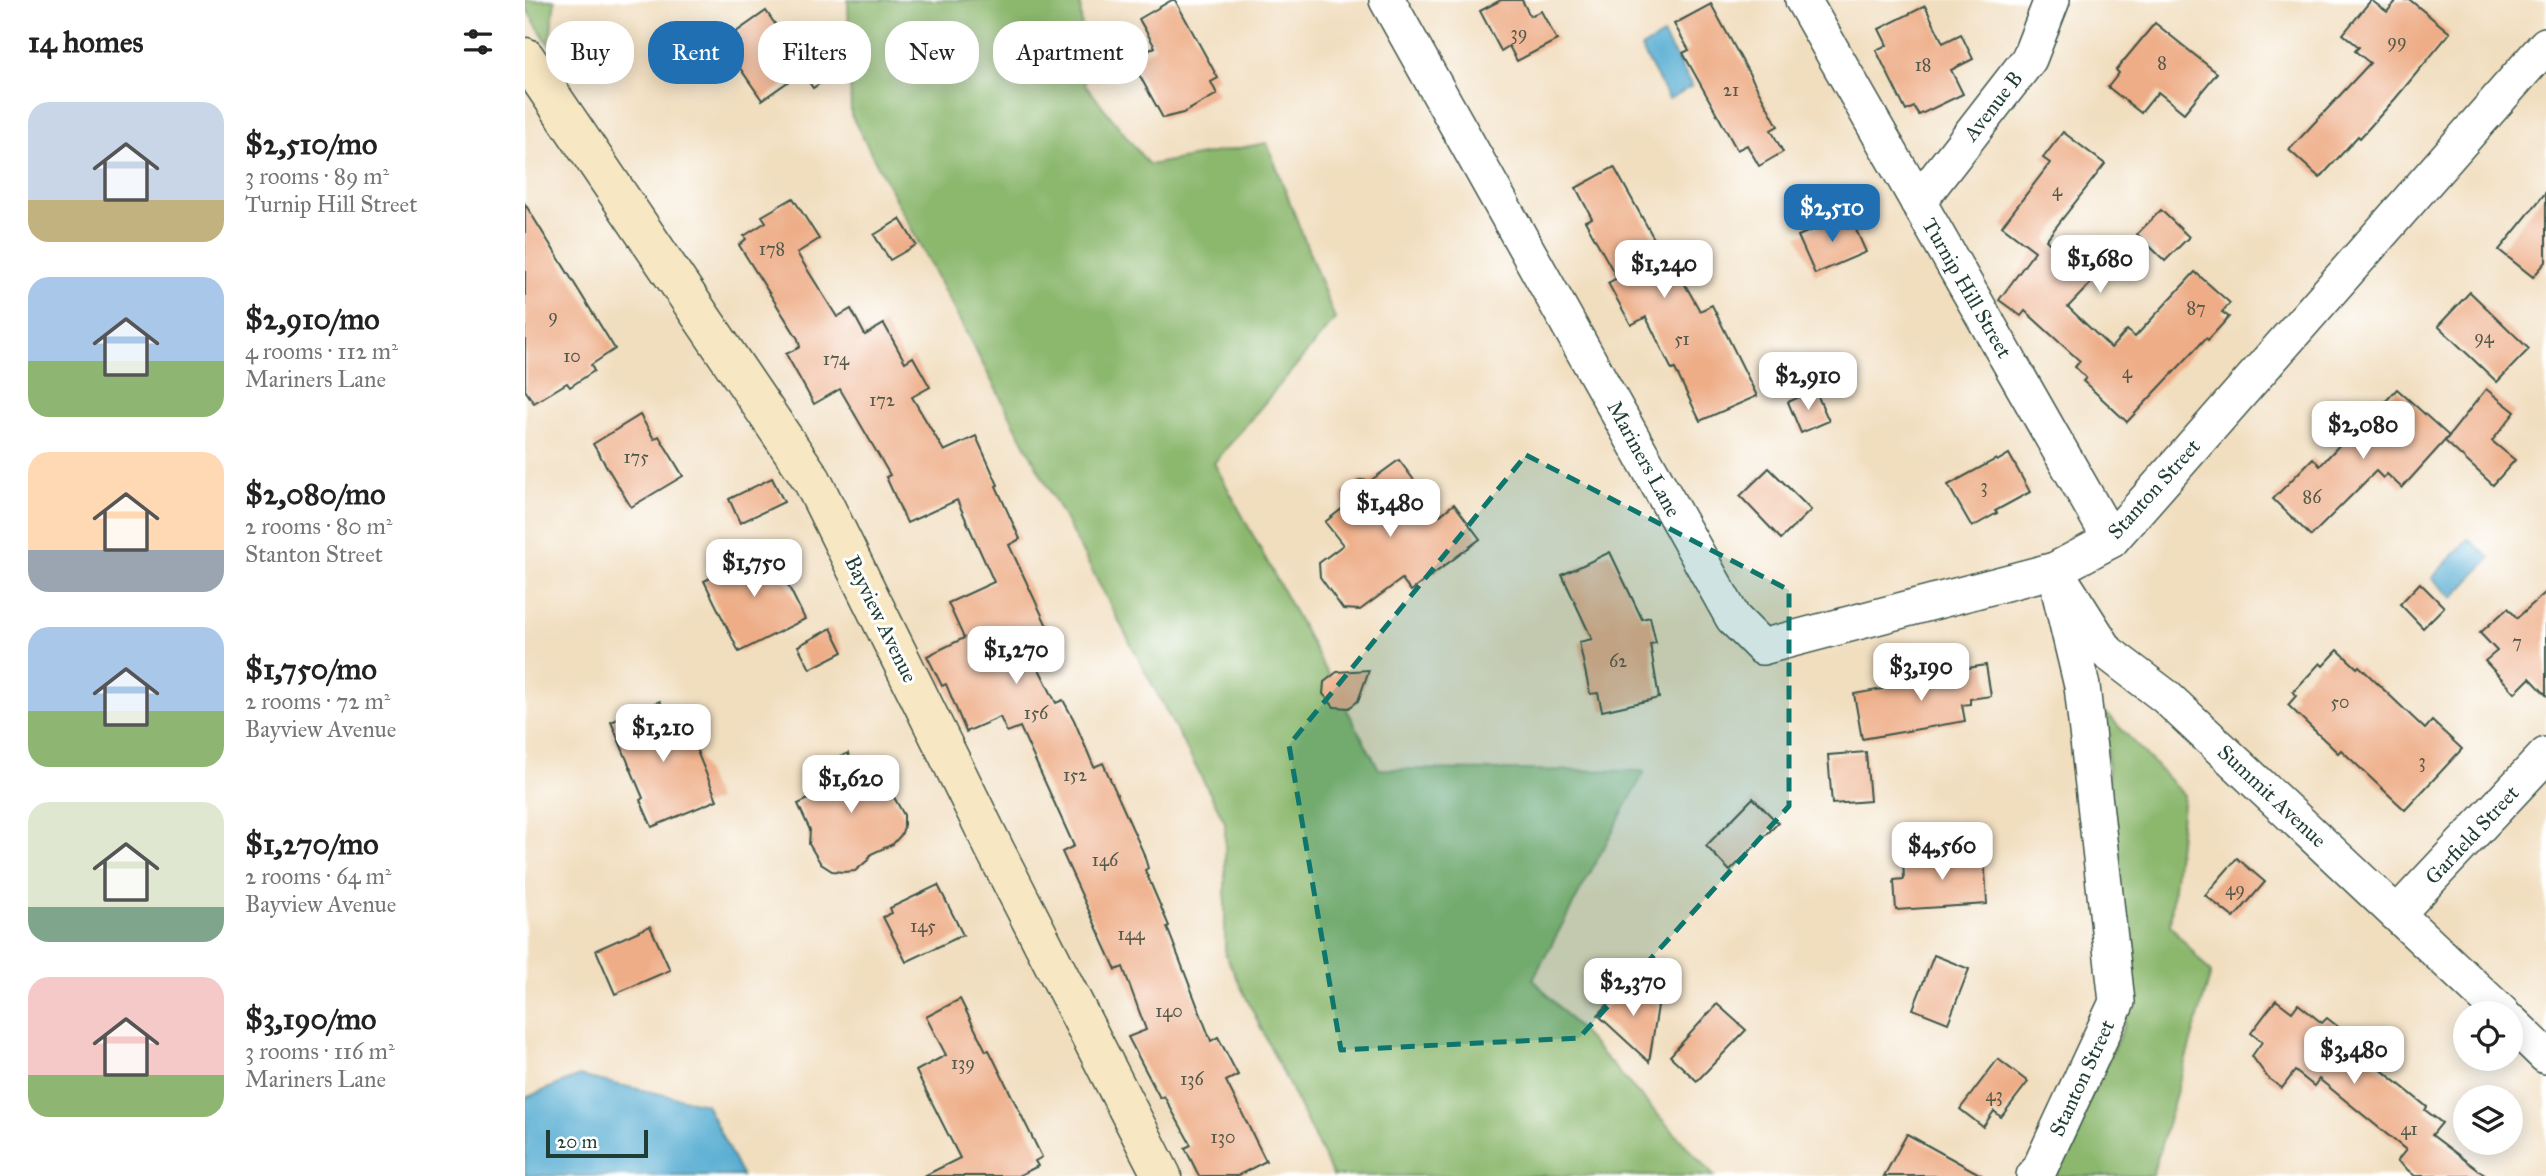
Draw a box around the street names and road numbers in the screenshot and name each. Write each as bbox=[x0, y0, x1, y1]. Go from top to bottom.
street label: Avenue B bbox=[1957, 66, 2028, 147]
street label: Turnip Hill Street bbox=[1916, 213, 2018, 363]
street label: Mariners Lane bbox=[1601, 396, 1687, 522]
street label: Stanton Street bbox=[2102, 433, 2206, 544]
street label: Bayview Avenue bbox=[839, 551, 923, 687]
street label: Summit Avenue bbox=[2212, 739, 2332, 853]
street label: Garfield Street bbox=[2420, 780, 2525, 890]
street label: Stanton Street bbox=[2044, 1015, 2121, 1141]

